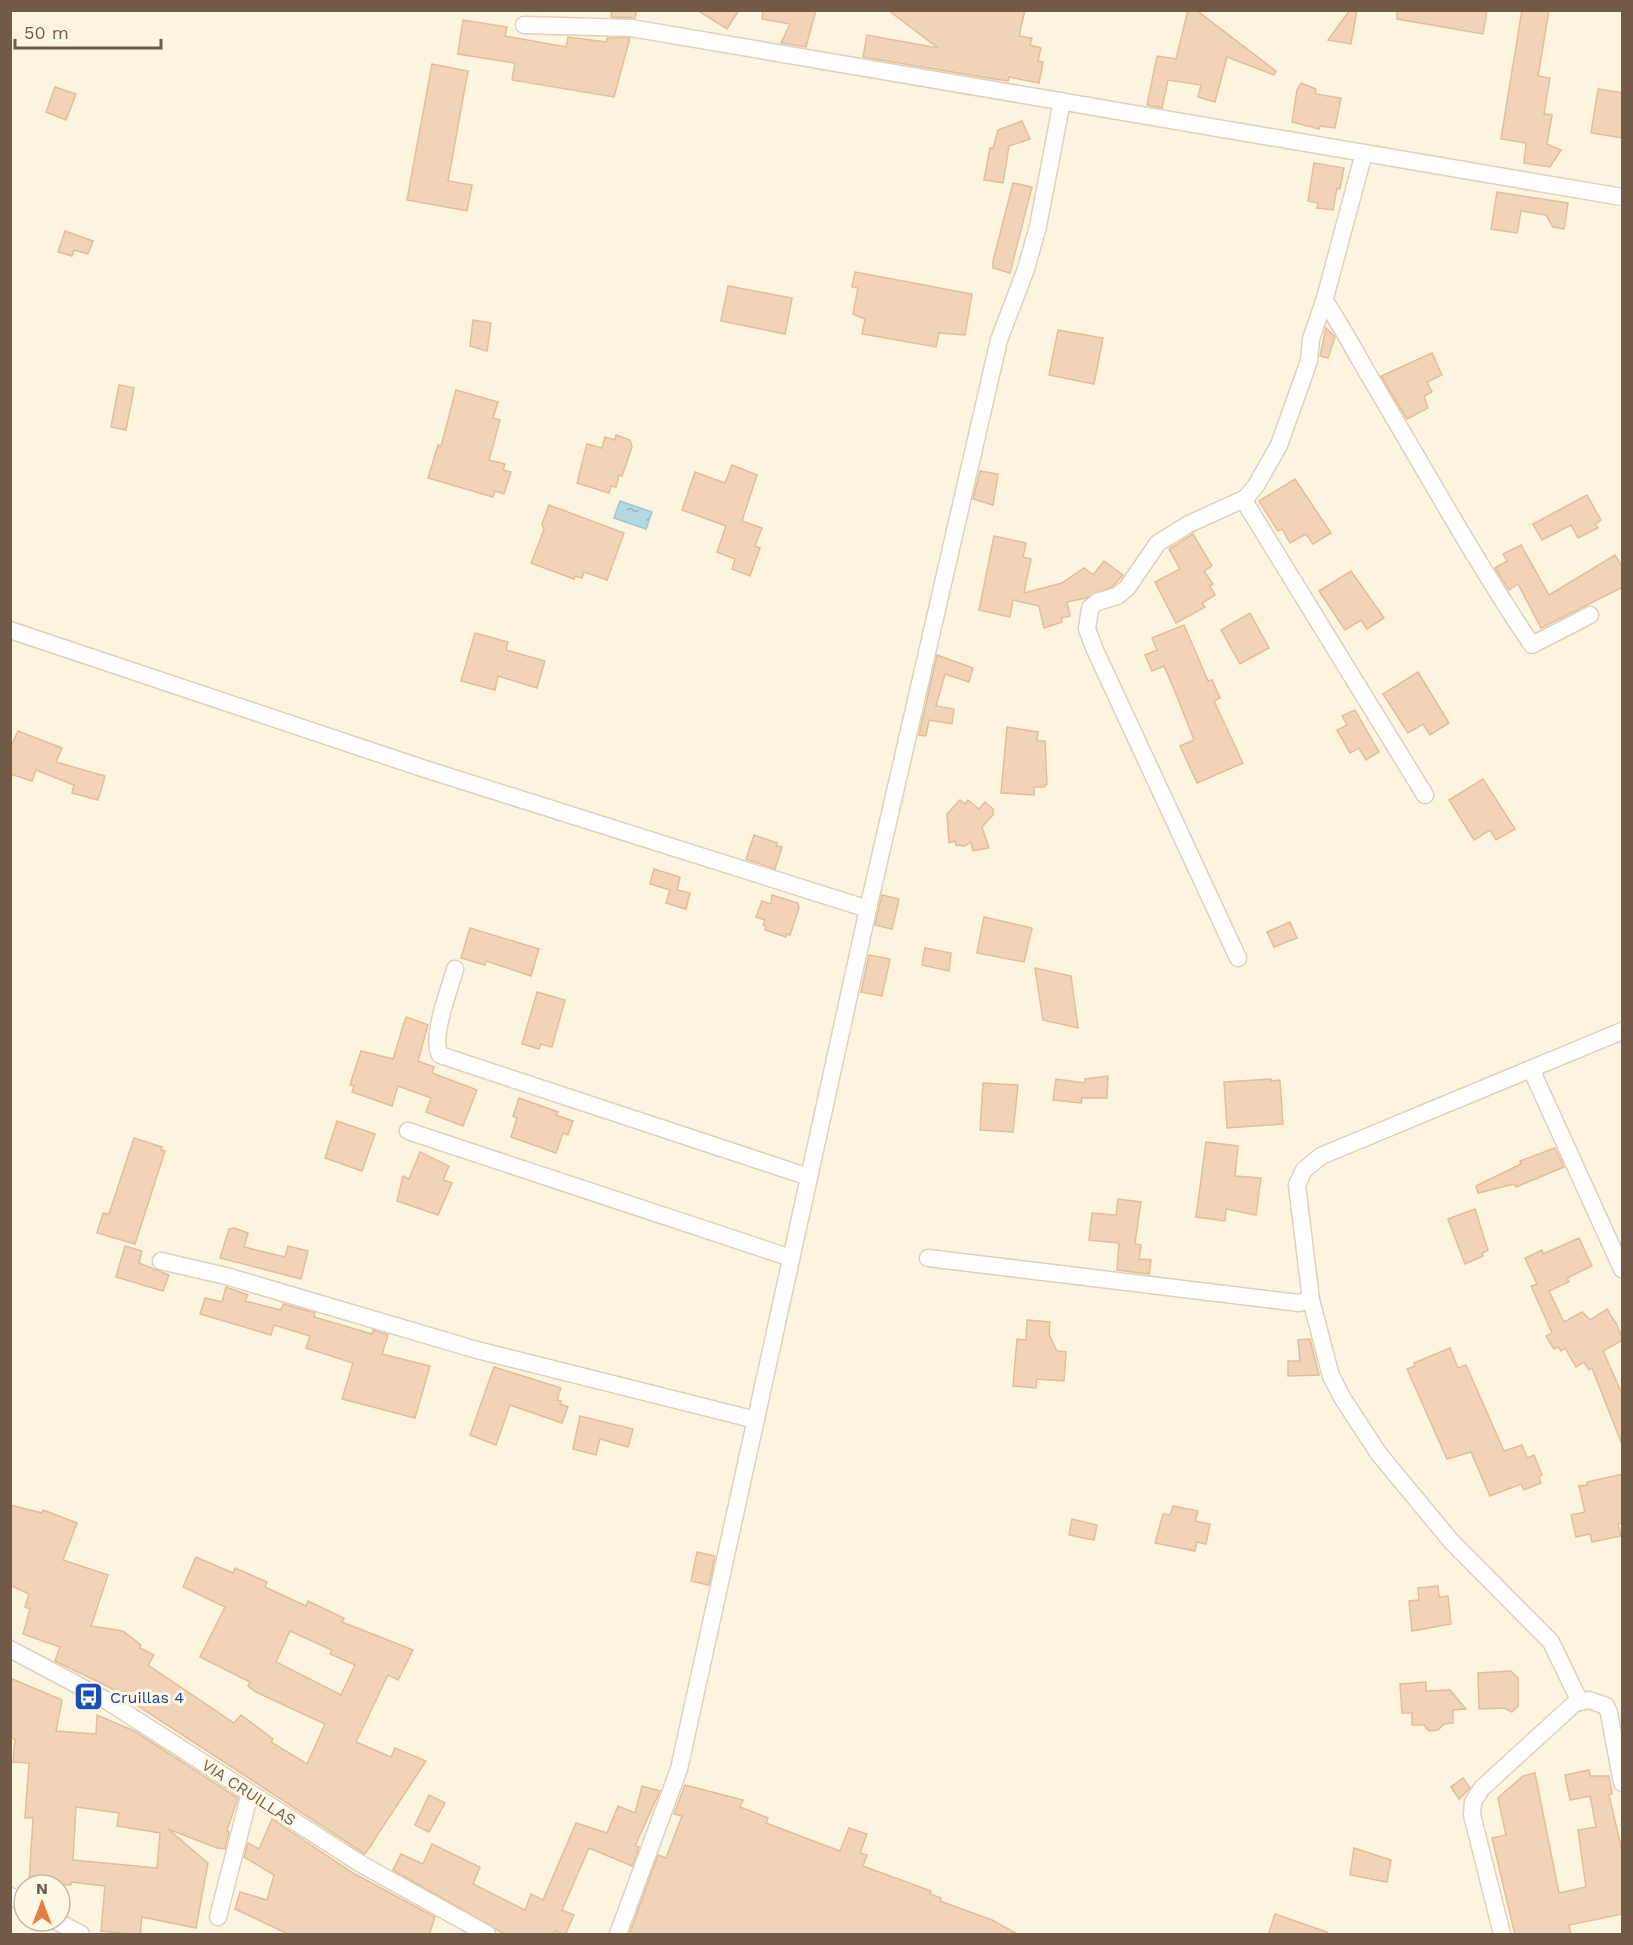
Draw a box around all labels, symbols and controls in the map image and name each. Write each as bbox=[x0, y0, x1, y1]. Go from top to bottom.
scale bar bbox=[15, 12, 160, 50]
text: 50 m bbox=[24, 22, 69, 43]
bus stop icon: Cruillas 4 bbox=[73, 1681, 105, 1713]
place label: Cruillas 4 bbox=[110, 1688, 184, 1707]
street label: VIA CRUILLAS bbox=[198, 1755, 299, 1830]
north arrow bbox=[12, 1873, 72, 1933]
text: N bbox=[36, 1879, 48, 1898]

